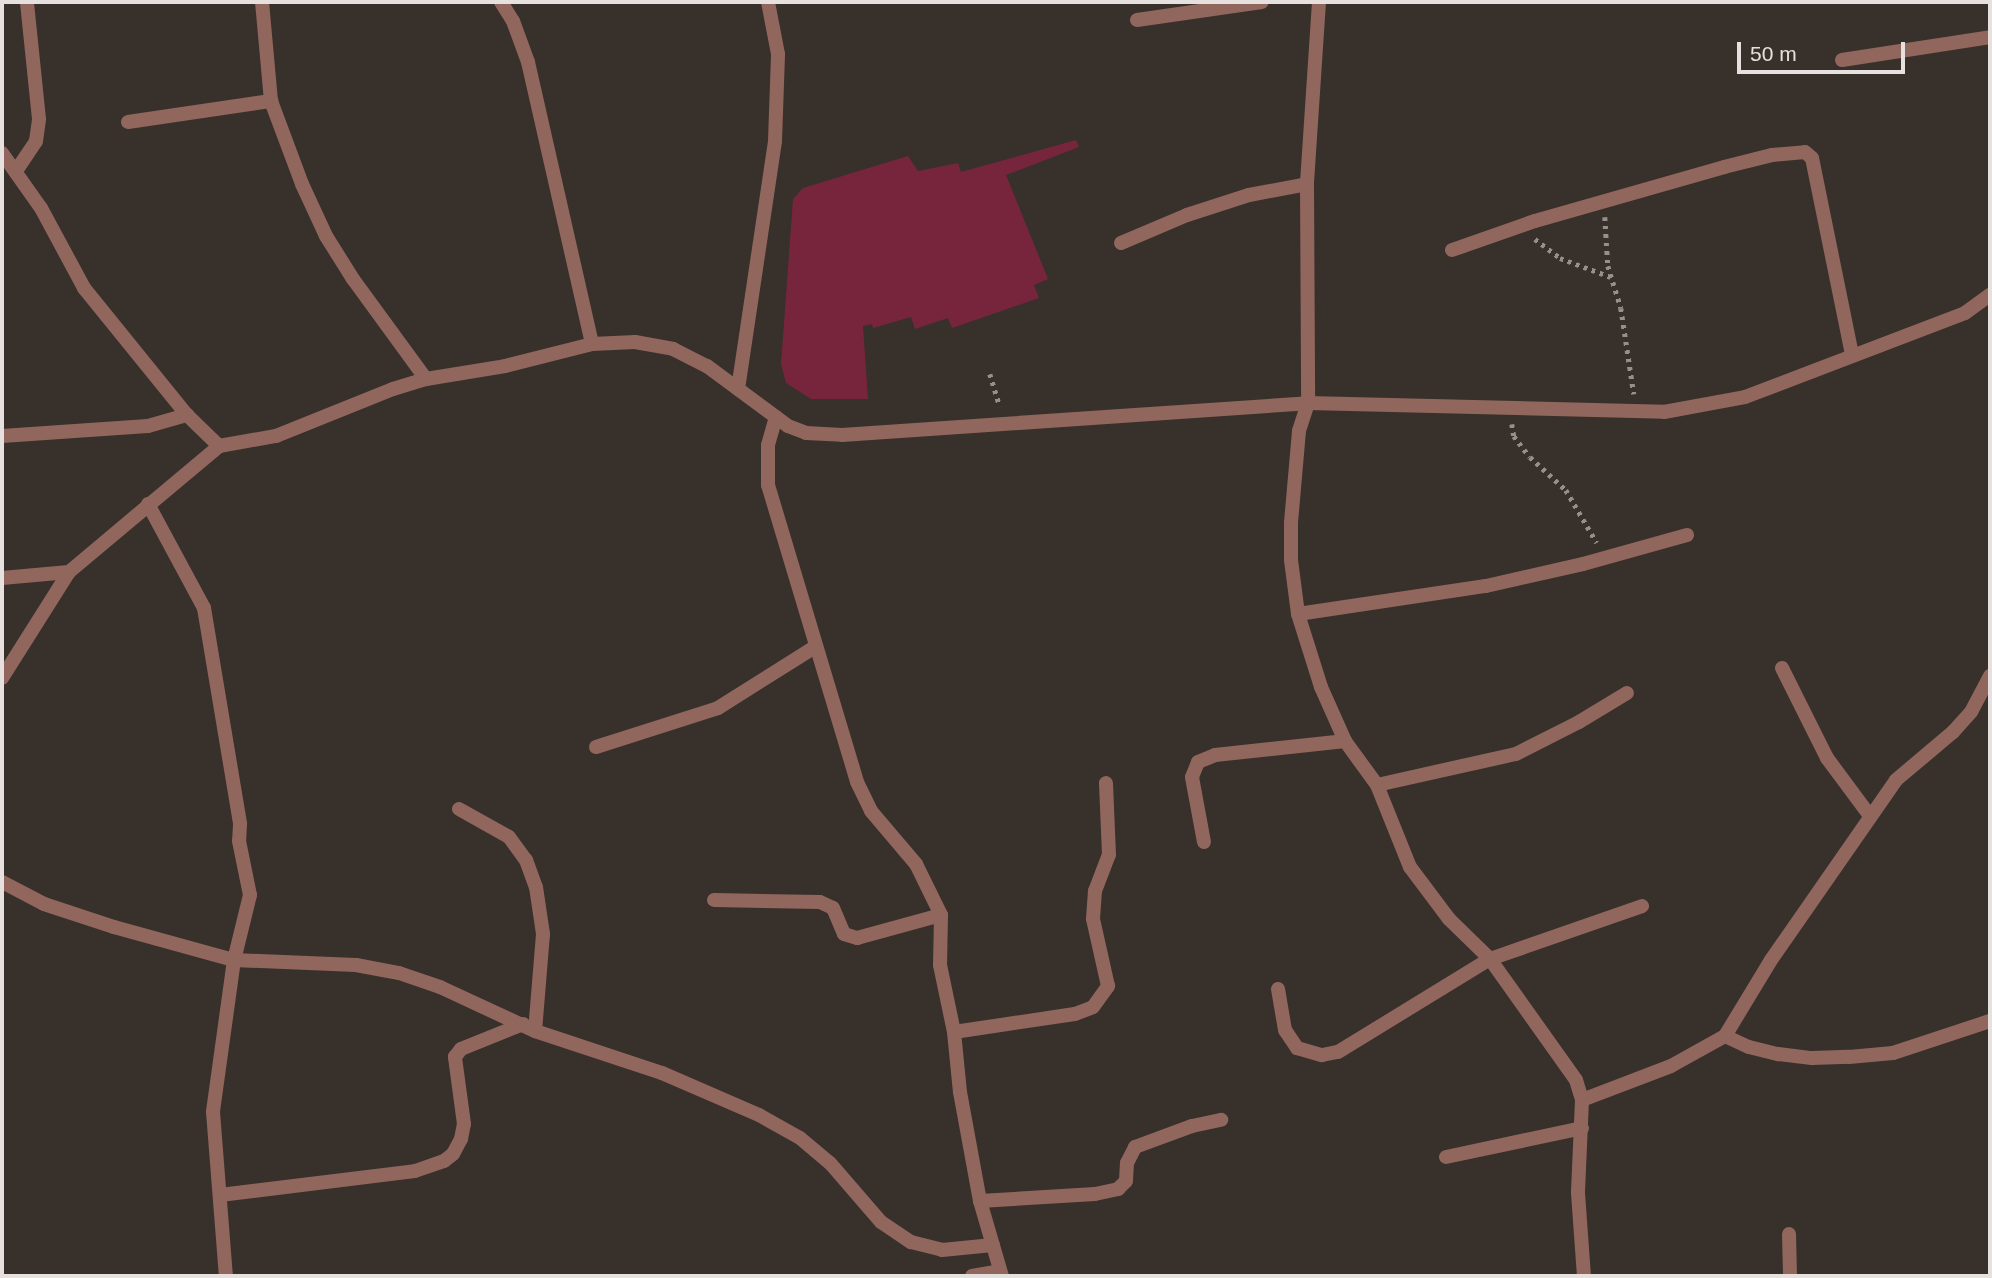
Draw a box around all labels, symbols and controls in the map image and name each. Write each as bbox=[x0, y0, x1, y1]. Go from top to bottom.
scale bar bbox=[1740, 28, 1908, 72]
text: 50 m bbox=[1750, 42, 1797, 65]

